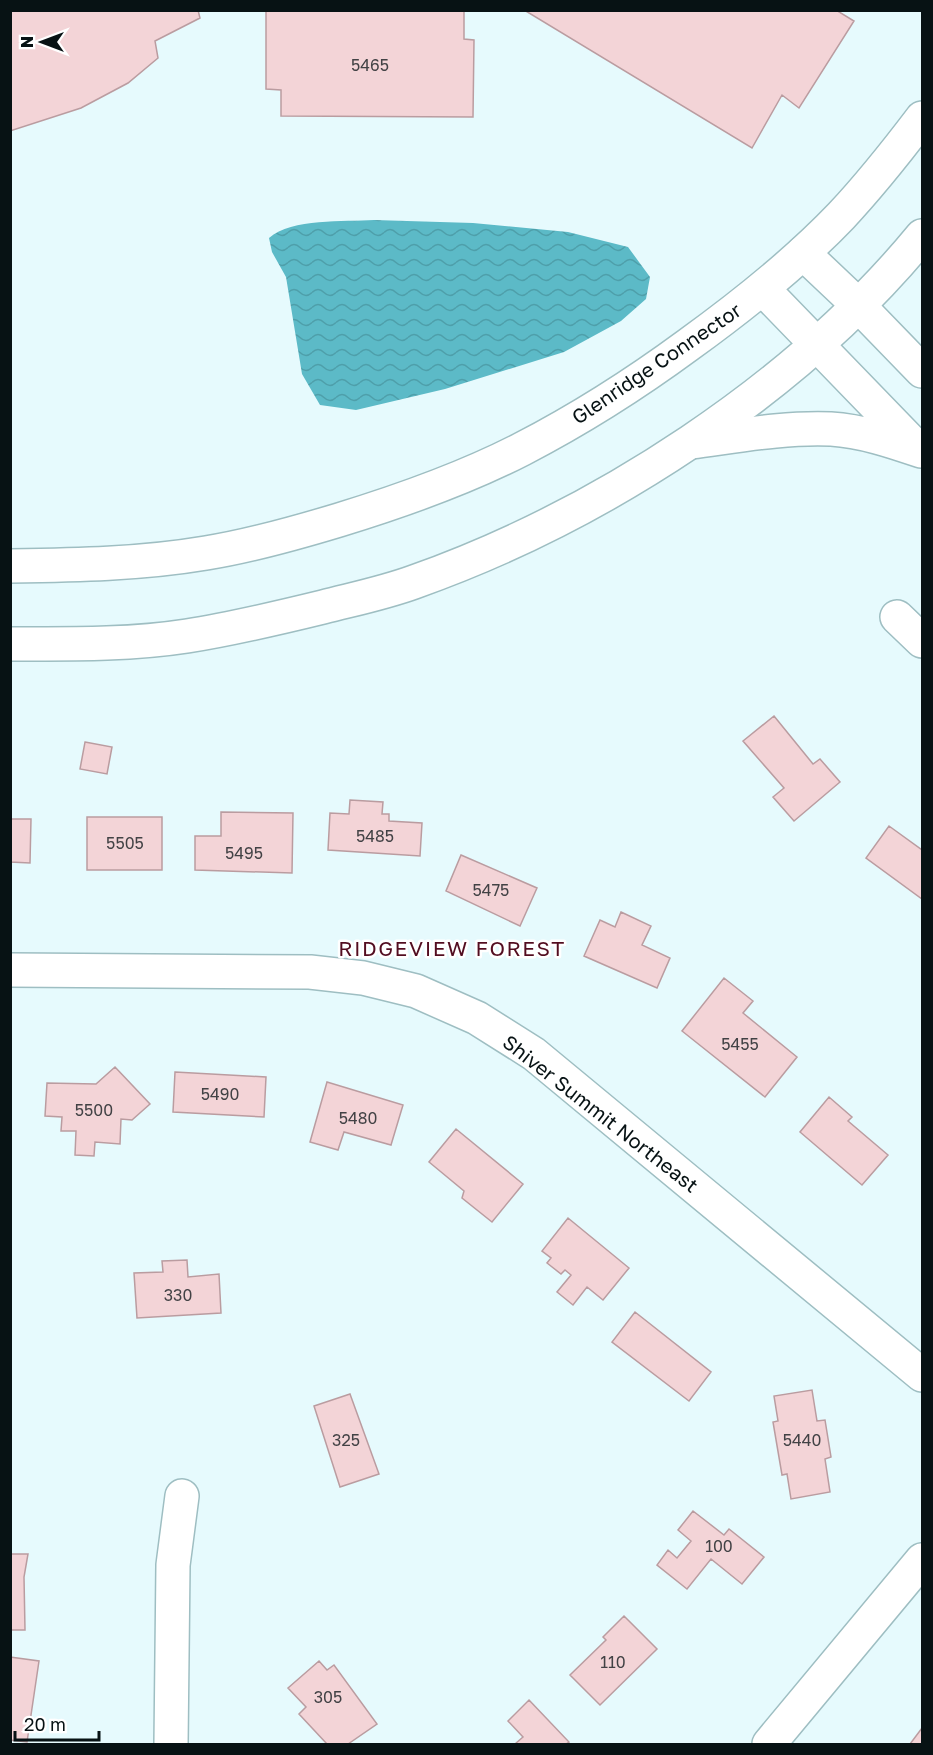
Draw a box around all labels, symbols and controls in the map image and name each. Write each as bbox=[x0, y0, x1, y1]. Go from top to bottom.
north arrow bbox=[12, 12, 72, 72]
text: N bbox=[17, 36, 37, 48]
house number: 5465 bbox=[351, 55, 389, 75]
street label: Glenridge Connector bbox=[567, 297, 745, 429]
house number: 5485 bbox=[356, 826, 394, 846]
house number: 5505 bbox=[106, 833, 144, 853]
house number: 5495 bbox=[225, 843, 263, 863]
house number: 5475 bbox=[473, 880, 509, 900]
district label: RIDGEVIEW FOREST bbox=[338, 935, 566, 961]
street label: Shiver Summit Northeast bbox=[498, 1029, 704, 1197]
house number: 5455 bbox=[721, 1034, 759, 1054]
house number: 5490 bbox=[201, 1084, 239, 1104]
house number: 5500 bbox=[75, 1100, 113, 1120]
house number: 5480 bbox=[339, 1108, 377, 1128]
house number: 330 bbox=[164, 1285, 192, 1305]
house number: 325 bbox=[332, 1430, 360, 1450]
house number: 5440 bbox=[783, 1430, 821, 1450]
house number: 100 bbox=[705, 1536, 733, 1556]
house number: 110 bbox=[600, 1652, 626, 1672]
house number: 305 bbox=[314, 1687, 342, 1707]
scale bar bbox=[15, 1704, 99, 1742]
text: 20 m bbox=[24, 1713, 66, 1735]

